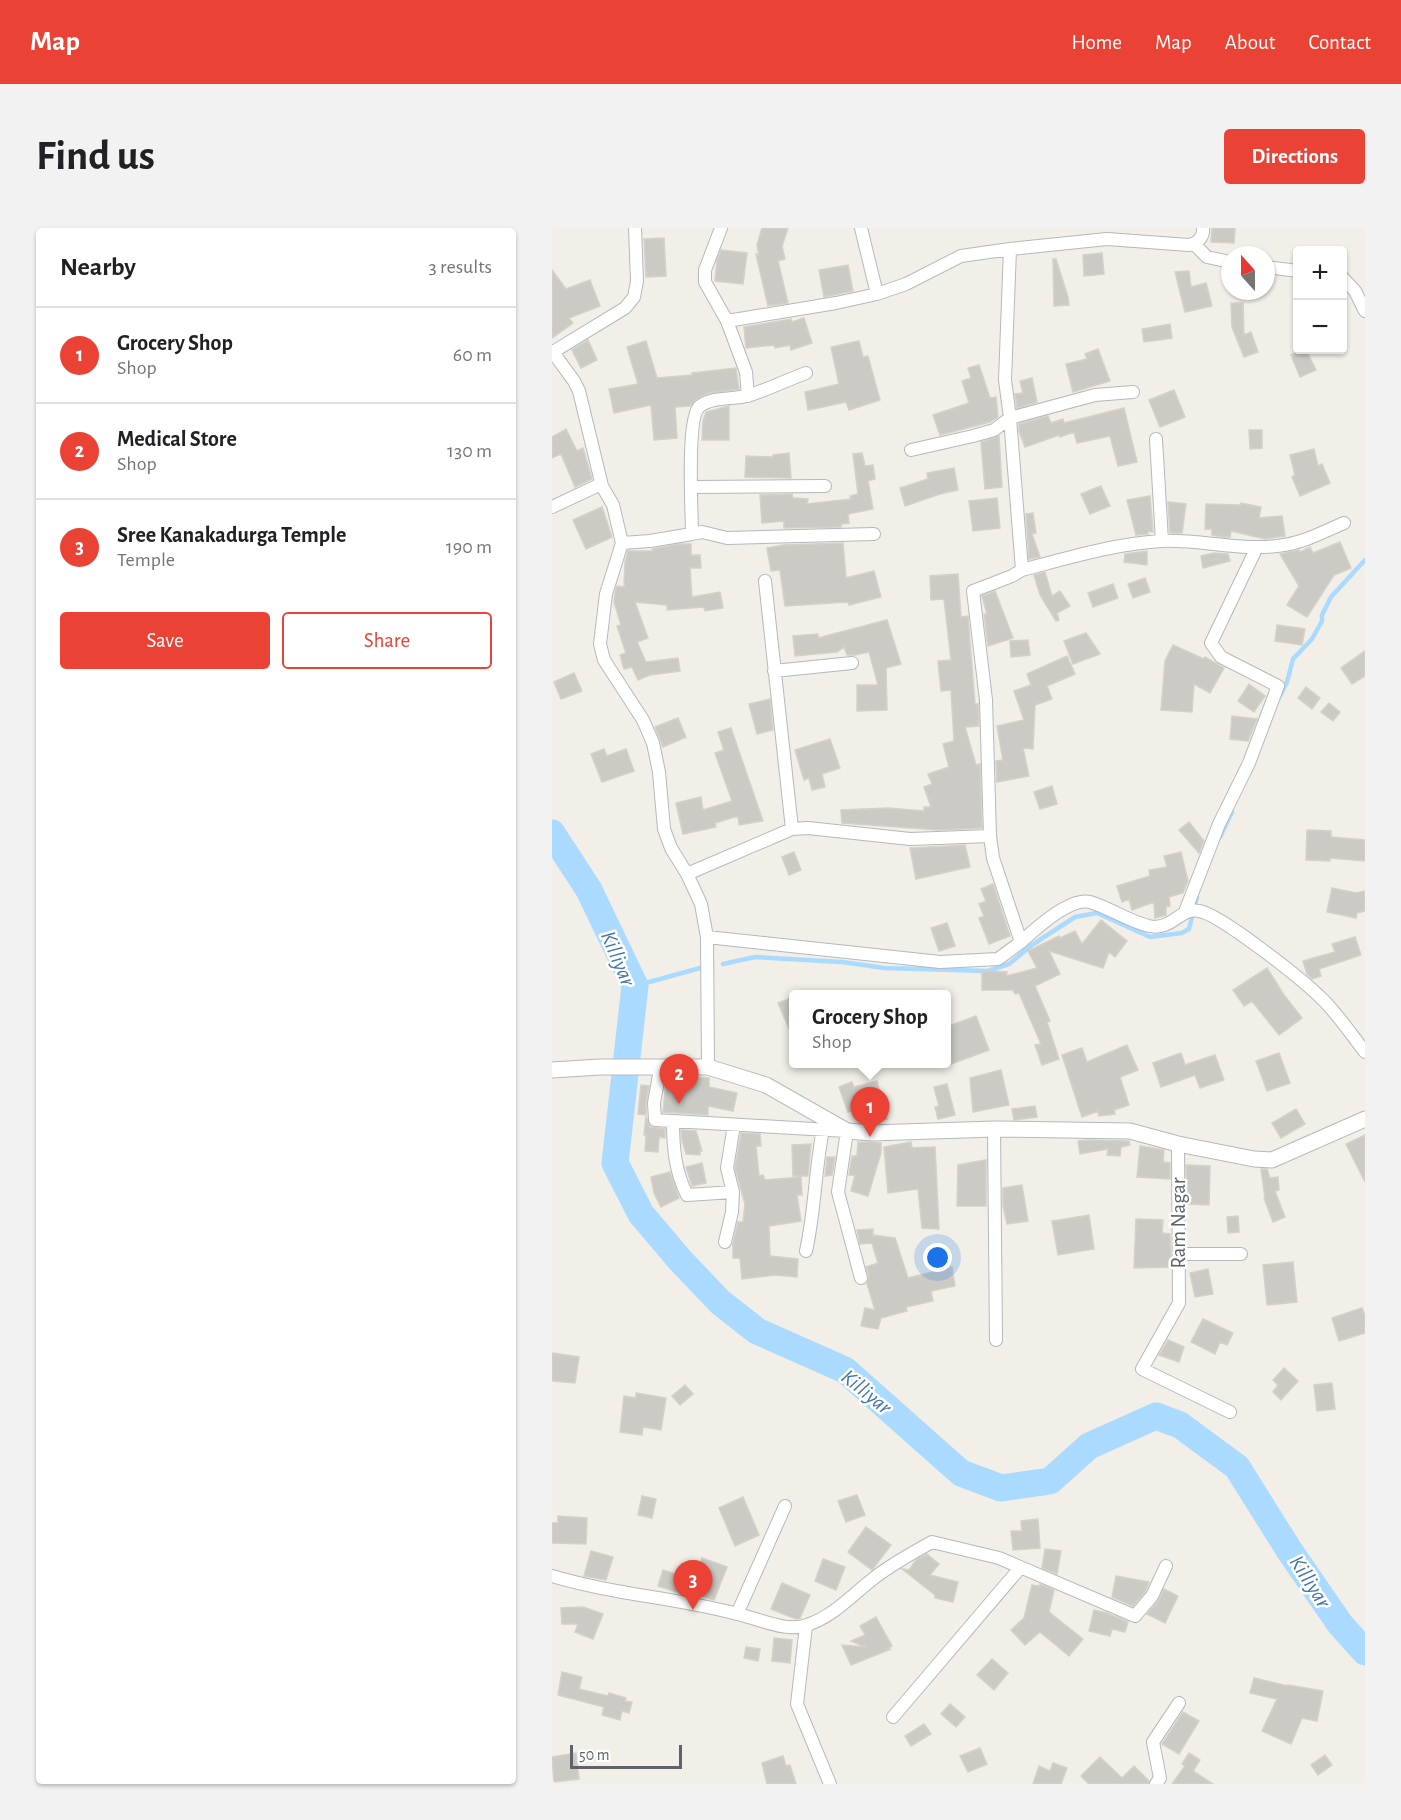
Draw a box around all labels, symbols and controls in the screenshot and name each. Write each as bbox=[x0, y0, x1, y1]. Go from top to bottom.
text: Map bbox=[30, 28, 80, 56]
text: Home bbox=[1071, 32, 1122, 53]
text: Map bbox=[1155, 32, 1192, 53]
text: About bbox=[1225, 32, 1275, 53]
text: Contact bbox=[1308, 32, 1371, 53]
button: Directions bbox=[1224, 129, 1365, 184]
text: Find us bbox=[36, 135, 155, 177]
north arrow bbox=[1221, 246, 1275, 300]
map controls bbox=[1293, 246, 1347, 354]
button: + bbox=[1293, 246, 1347, 300]
text: Nearby bbox=[60, 254, 136, 280]
text: 3 results bbox=[428, 257, 492, 277]
button: − bbox=[1293, 300, 1347, 354]
text: Grocery Shop bbox=[117, 332, 233, 354]
text: 1 bbox=[76, 345, 83, 365]
text: 60 m bbox=[453, 345, 492, 365]
text: Shop bbox=[117, 358, 157, 378]
text: Medical Store bbox=[117, 428, 237, 450]
text: 2 bbox=[75, 441, 84, 461]
text: 130 m bbox=[447, 441, 492, 461]
text: Shop bbox=[117, 454, 157, 474]
text: Sree Kanakadurga Temple bbox=[117, 524, 346, 546]
text: 3 bbox=[75, 537, 84, 557]
text: 190 m bbox=[446, 537, 492, 557]
text: Temple bbox=[117, 550, 175, 570]
button: Save bbox=[60, 612, 270, 669]
button: Share bbox=[282, 612, 492, 669]
water label: Killiyar bbox=[597, 928, 640, 990]
popup bbox=[789, 990, 951, 1068]
text: Grocery Shop bbox=[812, 1006, 928, 1028]
text: Shop bbox=[812, 1032, 852, 1052]
pin: 2 bbox=[660, 1054, 698, 1104]
pin: 1 bbox=[850, 1088, 890, 1137]
street label: Ram Nagar bbox=[1168, 1177, 1189, 1268]
your location bbox=[923, 1243, 952, 1272]
water label: Killiyar bbox=[837, 1365, 896, 1419]
water label: Killiyar bbox=[1285, 1551, 1335, 1612]
pin: 3 bbox=[674, 1560, 712, 1610]
scale bar bbox=[570, 1742, 682, 1770]
text: 50 m bbox=[579, 1747, 610, 1763]

